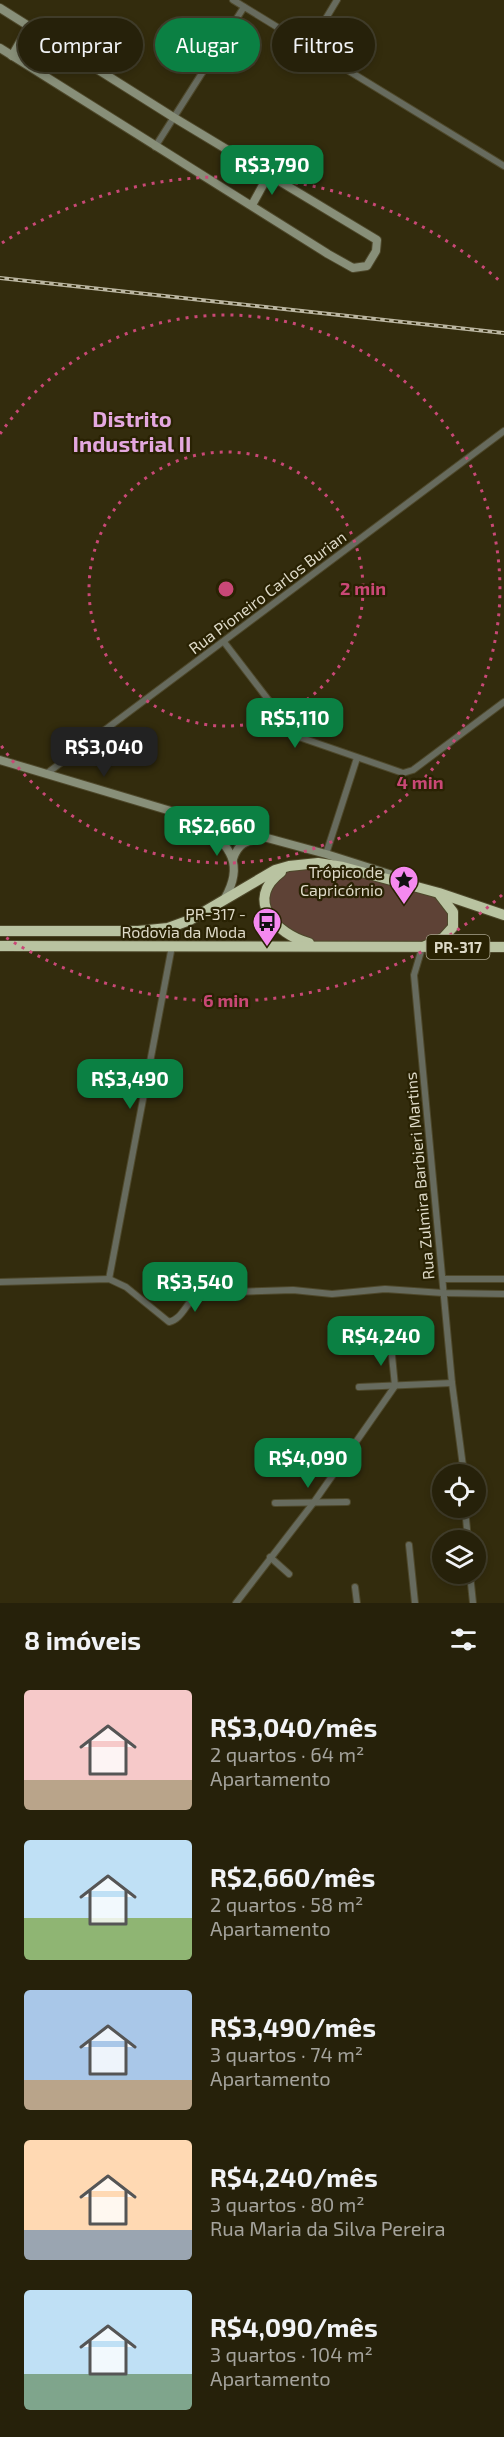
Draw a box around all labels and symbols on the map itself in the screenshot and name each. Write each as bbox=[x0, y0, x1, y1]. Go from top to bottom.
pin: R$3,790 bbox=[217, 145, 327, 196]
district label: Distrito Industrial II bbox=[73, 405, 191, 456]
street label: Rua Pioneiro Carlos Burian bbox=[185, 527, 349, 657]
text: 2 min bbox=[340, 577, 386, 599]
centre of rings bbox=[216, 579, 236, 599]
pin: R$5,110 bbox=[240, 698, 350, 749]
pin: R$3,040 bbox=[49, 727, 159, 778]
text: 4 min bbox=[397, 771, 444, 793]
pin: R$2,660 bbox=[162, 806, 272, 857]
place label: Trópico de Capricórnio bbox=[300, 862, 383, 899]
place icon: Trópico de Capricórnio bbox=[388, 864, 420, 906]
place label: PR-317 - Rodovia da Moda bbox=[122, 904, 246, 941]
bus stop icon: PR-317 - Rodovia da Moda bbox=[251, 906, 283, 948]
road number: PR-317 bbox=[426, 935, 490, 959]
text: 6 min bbox=[203, 989, 249, 1011]
pin: R$3,490 bbox=[75, 1059, 185, 1110]
street label: Rua Zulmira Barbieri Martins bbox=[400, 1071, 438, 1281]
pin: R$3,540 bbox=[140, 1262, 250, 1313]
pin: R$4,240 bbox=[326, 1316, 436, 1367]
pin: R$4,090 bbox=[253, 1438, 363, 1489]

